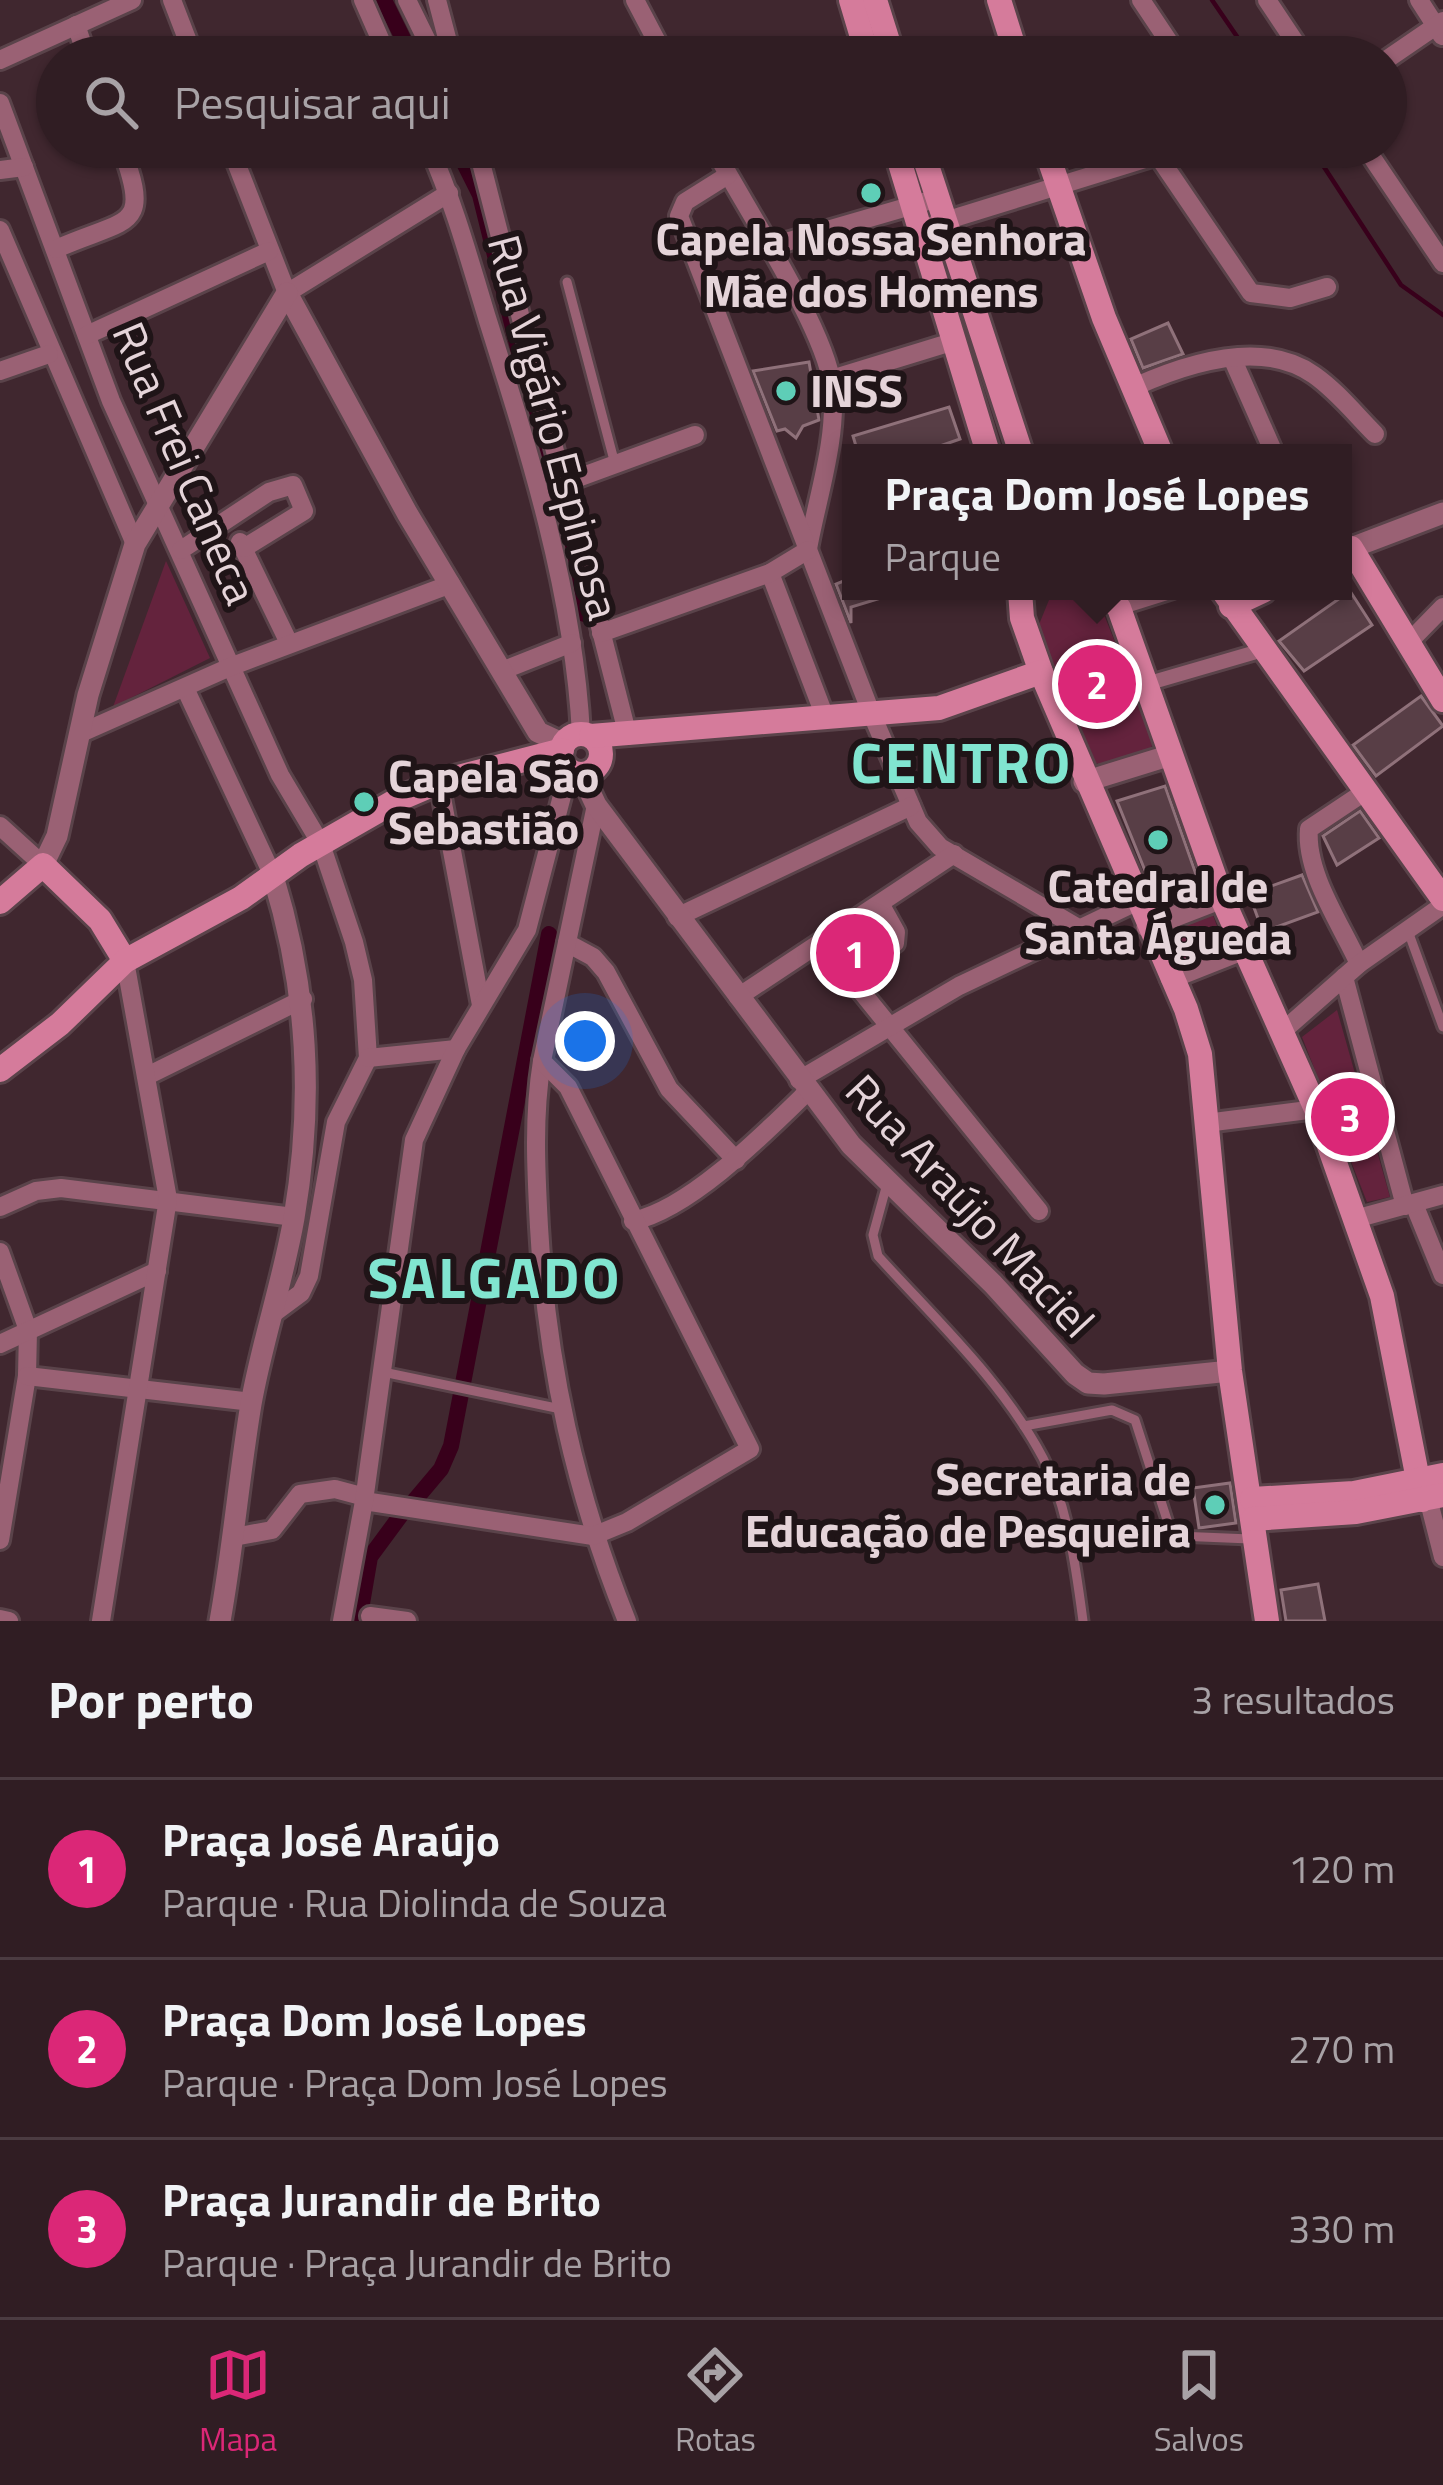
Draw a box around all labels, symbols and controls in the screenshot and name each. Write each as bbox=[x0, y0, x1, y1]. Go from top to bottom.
search box bbox=[36, 36, 1407, 168]
text: Pesquisar aqui bbox=[174, 68, 450, 136]
icon: search bbox=[78, 69, 144, 135]
marker: Capela Nossa Senhora Mãe dos Homens bbox=[858, 180, 884, 206]
place label: Capela Nossa Senhora Mãe dos Homens bbox=[655, 204, 1087, 324]
street label: Rua Vigário Espinosa bbox=[471, 227, 639, 627]
street label: Rua Frei Caneca bbox=[96, 311, 276, 614]
place label: INSS bbox=[810, 356, 903, 424]
marker: INSS bbox=[773, 378, 799, 404]
popup bbox=[842, 444, 1352, 600]
text: Praça Dom José Lopes bbox=[885, 459, 1309, 527]
text: Parque bbox=[885, 527, 1001, 586]
pin: 2 bbox=[1058, 639, 1136, 729]
district label: CENTRO bbox=[851, 718, 1073, 805]
place label: Capela São Sebastião bbox=[388, 741, 599, 861]
marker: Capela São Sebastião bbox=[351, 789, 377, 815]
marker: Catedral de Santa Águeda bbox=[1145, 827, 1171, 853]
place label: Catedral de Santa Águeda bbox=[1024, 851, 1292, 971]
pin: 1 bbox=[816, 908, 894, 998]
your location bbox=[555, 1011, 615, 1071]
street label: Rua Araújo Maciel bbox=[830, 1058, 1111, 1353]
pin: 3 bbox=[1311, 1072, 1389, 1162]
district label: SALGADO bbox=[367, 1233, 623, 1320]
place label: Secretaria de Educação de Pesqueira bbox=[745, 1444, 1191, 1564]
marker: Secretaria de Educação de Pesqueira bbox=[1202, 1492, 1228, 1518]
text: Por perto bbox=[48, 1660, 254, 1738]
text: 3 resultados bbox=[1191, 1670, 1395, 1729]
text: Praça José Araújo bbox=[162, 1805, 500, 1873]
text: 1 bbox=[76, 1839, 98, 1898]
text: 120 m bbox=[1288, 1839, 1395, 1898]
text: Parque · Rua Diolinda de Souza bbox=[162, 1873, 667, 1932]
text: Praça Dom José Lopes bbox=[162, 1985, 587, 2053]
text: 2 bbox=[76, 2019, 98, 2078]
text: 270 m bbox=[1288, 2019, 1395, 2078]
text: Parque · Praça Dom José Lopes bbox=[162, 2053, 668, 2112]
text: Praça Jurandir de Brito bbox=[162, 2165, 601, 2233]
text: 3 bbox=[76, 2199, 98, 2258]
text: 330 m bbox=[1288, 2199, 1395, 2258]
text: Parque · Praça Jurandir de Brito bbox=[162, 2233, 672, 2292]
tab: Mapa bbox=[199, 2342, 277, 2464]
tab: Rotas bbox=[675, 2342, 756, 2464]
tab: Salvos bbox=[1154, 2342, 1244, 2464]

